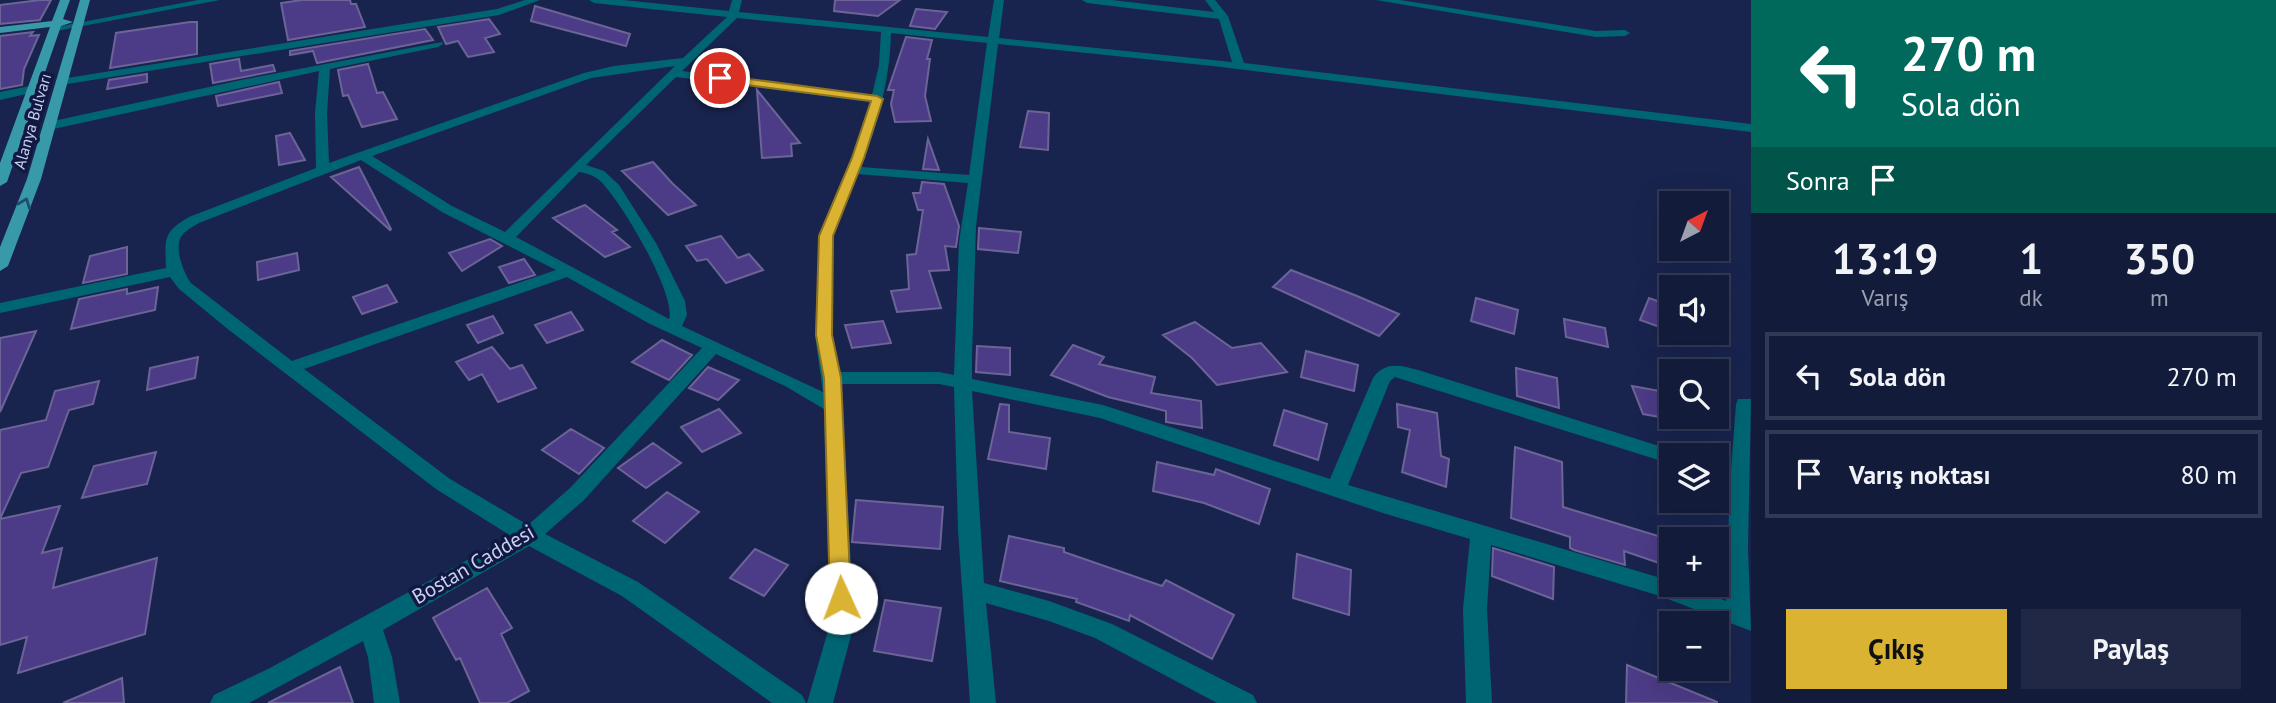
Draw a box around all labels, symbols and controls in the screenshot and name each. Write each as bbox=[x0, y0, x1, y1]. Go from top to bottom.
text: 270 m bbox=[1901, 21, 2036, 85]
icon: left bbox=[1786, 28, 1877, 119]
pin bbox=[690, 48, 750, 108]
icon: arrive bbox=[701, 59, 739, 97]
street label: Alanya Bulvarı bbox=[9, 71, 55, 171]
text: Sola dön bbox=[1901, 83, 2021, 125]
icon: arrive bbox=[1864, 161, 1902, 199]
text: Sonra bbox=[1786, 164, 1850, 197]
north arrow bbox=[1659, 191, 1729, 261]
map controls bbox=[1659, 191, 1729, 681]
one-way arrow bbox=[16, 197, 30, 209]
text: 13:19 bbox=[1832, 231, 1938, 286]
text: 1 bbox=[2019, 231, 2043, 286]
text: 350 bbox=[2124, 231, 2195, 286]
button: sound bbox=[1659, 275, 1729, 345]
text: Varış bbox=[1862, 283, 1909, 312]
text: dk bbox=[2019, 283, 2043, 312]
text: m bbox=[2150, 283, 2169, 312]
icon: left bbox=[1790, 357, 1828, 395]
button: search bbox=[1659, 359, 1729, 429]
text: Sola dön bbox=[1849, 360, 1946, 393]
text: 270 m bbox=[2166, 360, 2237, 393]
button: layers bbox=[1659, 443, 1729, 513]
icon: arrive bbox=[1790, 455, 1828, 493]
text: Varış noktası bbox=[1849, 458, 1991, 491]
text: 80 m bbox=[2181, 458, 2237, 491]
street label: Bostan Caddesi bbox=[407, 518, 539, 610]
button: + bbox=[1659, 527, 1729, 597]
position arrow bbox=[804, 561, 878, 635]
button: Çıkış bbox=[1786, 609, 2007, 689]
button: Paylaş bbox=[2021, 609, 2241, 689]
button: − bbox=[1659, 611, 1729, 681]

